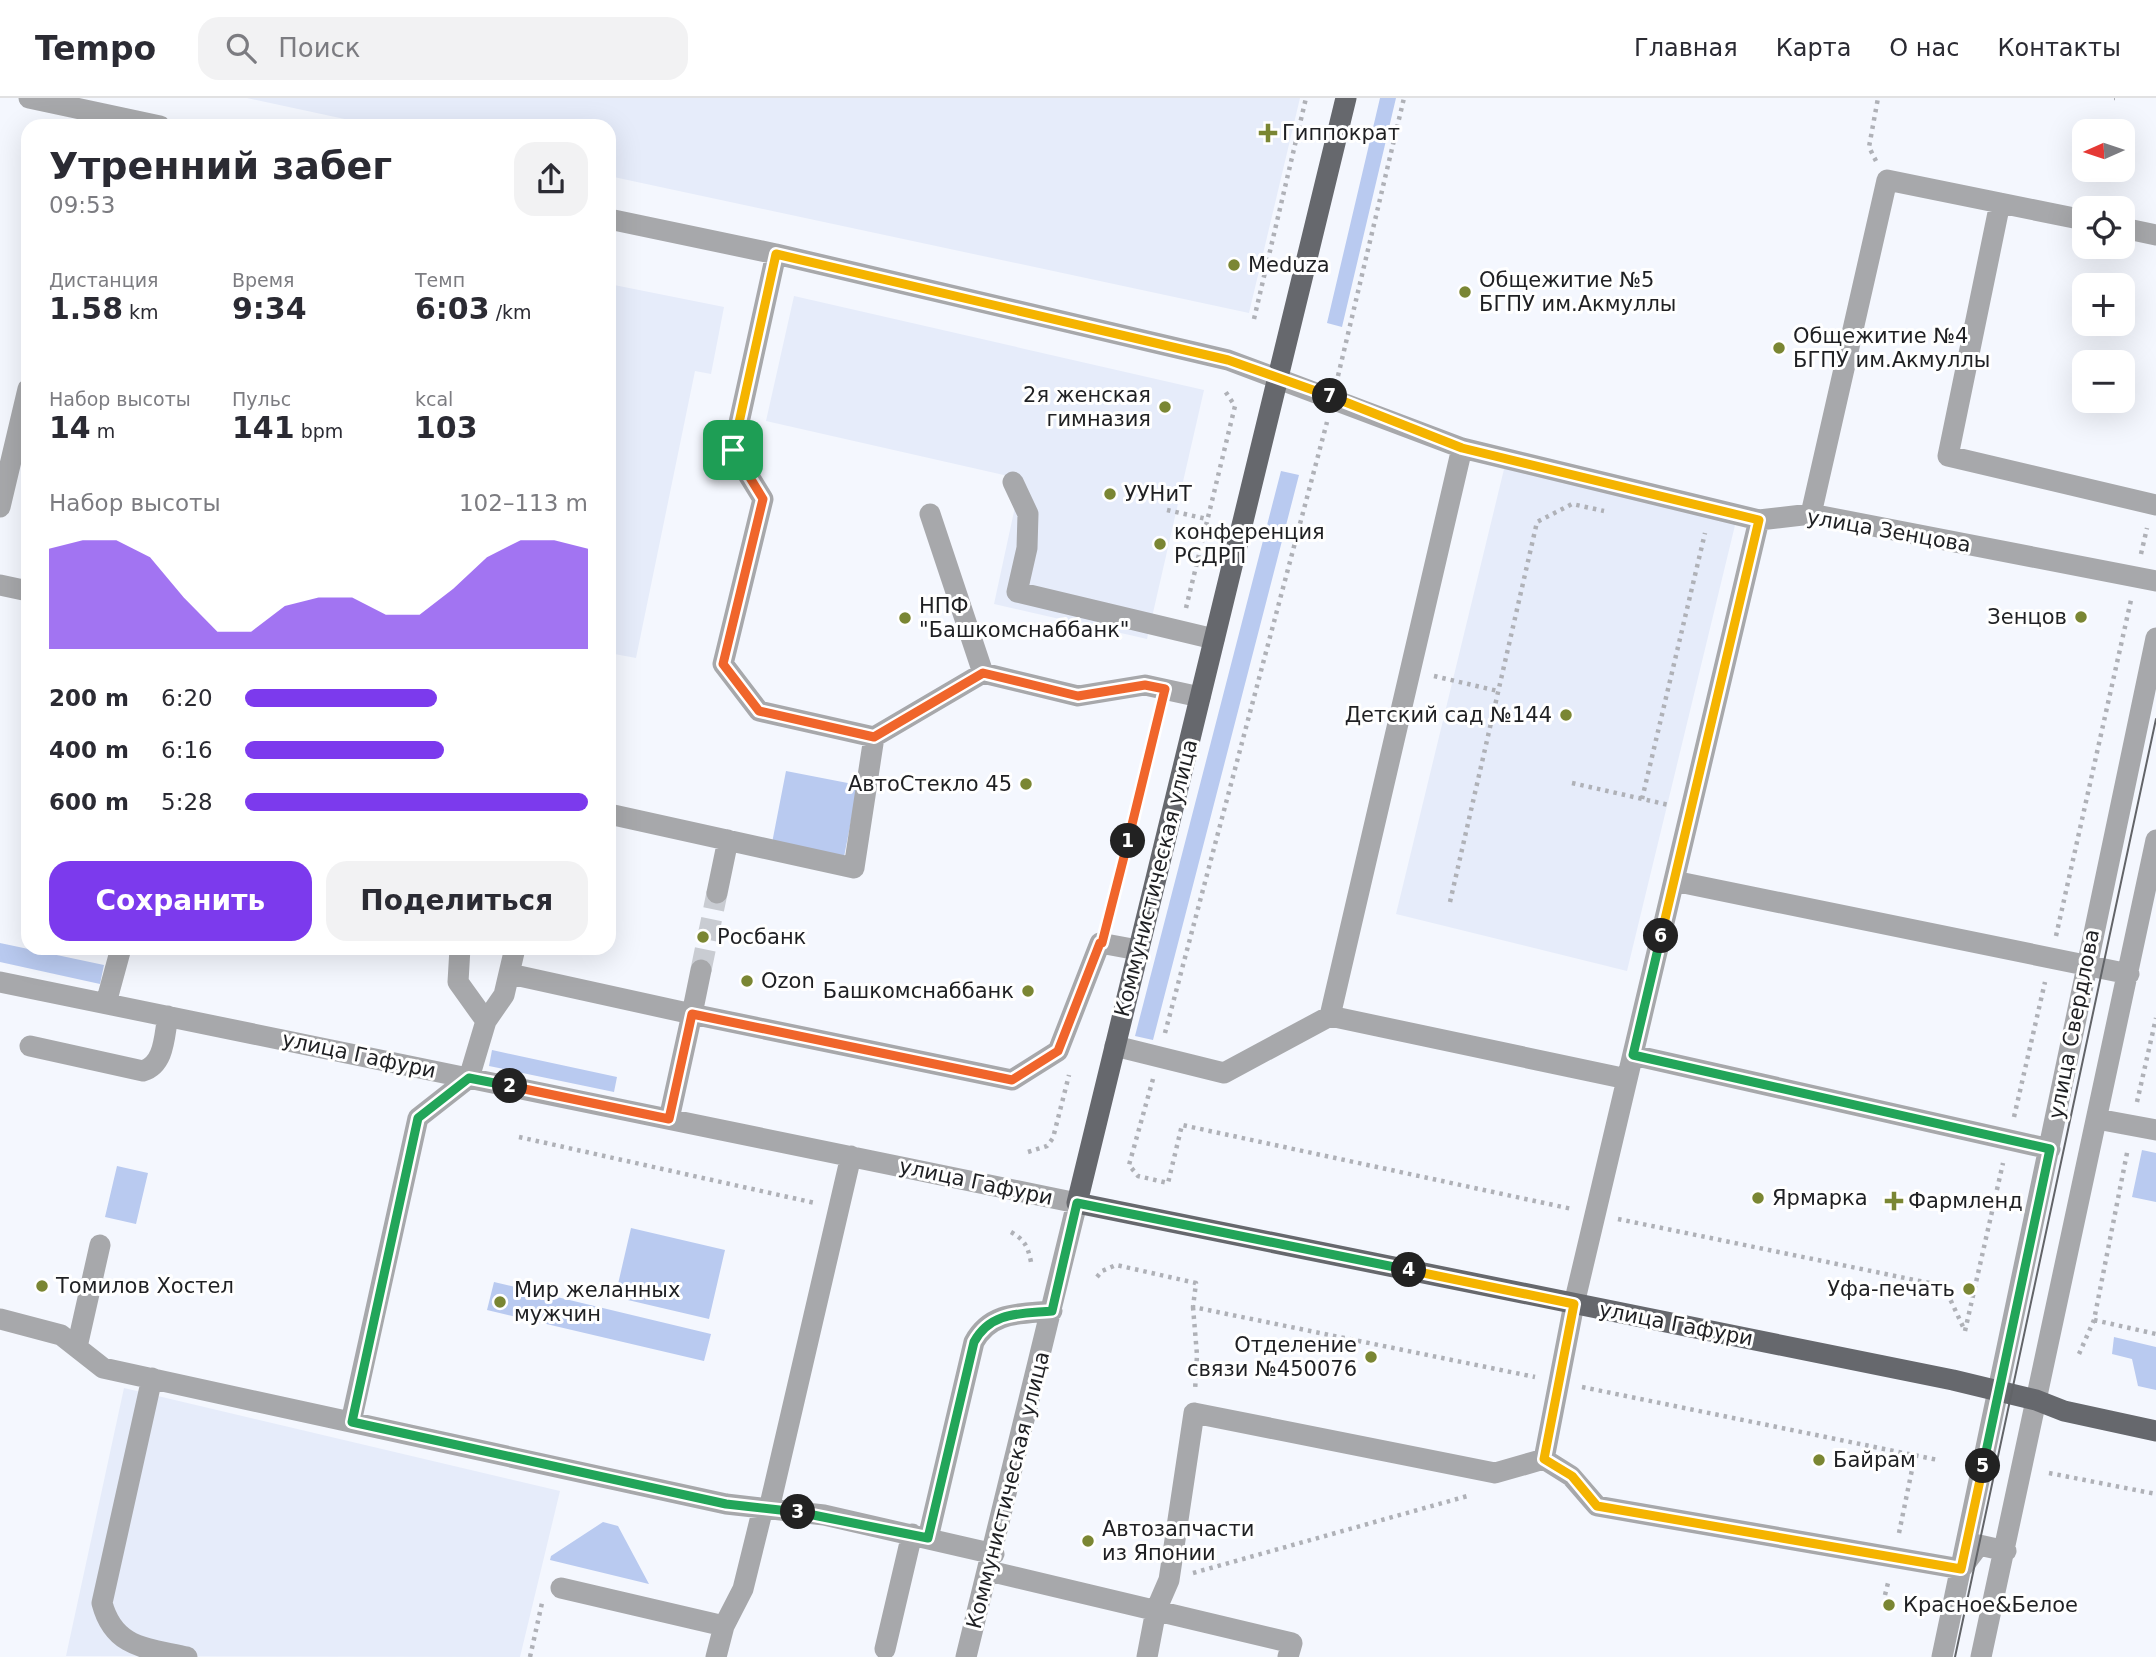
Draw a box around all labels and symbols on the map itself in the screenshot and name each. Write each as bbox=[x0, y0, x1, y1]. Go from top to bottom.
north arrow bbox=[2072, 119, 2135, 182]
place label: Гиппократ bbox=[1282, 121, 1400, 145]
marker: Гиппократ bbox=[1260, 125, 1276, 141]
place label: Meduza bbox=[1248, 253, 1330, 277]
marker: Meduza bbox=[1226, 257, 1242, 273]
place label: Общежитие №5 БГПУ им.Акмуллы bbox=[1479, 268, 1676, 316]
marker: Общежитие №5 БГПУ им.Акмуллы bbox=[1457, 284, 1473, 300]
place label: Общежитие №4 БГПУ им.Акмуллы bbox=[1793, 324, 1990, 372]
marker: Общежитие №4 БГПУ им.Акмуллы bbox=[1771, 340, 1787, 356]
pin: 7 bbox=[1312, 378, 1348, 414]
place label: 2я женская гимназия bbox=[1023, 383, 1151, 431]
marker: 2я женская гимназия bbox=[1157, 399, 1173, 415]
pin bbox=[703, 420, 763, 480]
place label: УУНиТ bbox=[1124, 482, 1192, 506]
marker: УУНиТ bbox=[1102, 486, 1118, 502]
street label: улица Зенцова bbox=[1805, 505, 1973, 557]
place label: конференция РСДРП bbox=[1174, 520, 1325, 568]
marker: конференция РСДРП bbox=[1152, 536, 1168, 552]
place label: НПФ "Башкомснаббанк" bbox=[919, 594, 1130, 642]
place label: Зенцов bbox=[1987, 605, 2067, 629]
marker: Зенцов bbox=[2073, 609, 2089, 625]
marker: НПФ "Башкомснаббанк" bbox=[897, 610, 913, 626]
place label: Детский сад №144 bbox=[1345, 703, 1552, 727]
marker: Детский сад №144 bbox=[1558, 707, 1574, 723]
street label: Коммунистическая улица bbox=[1110, 737, 1202, 1019]
place label: АвтоСтекло 45 bbox=[848, 772, 1012, 796]
marker: АвтоСтекло 45 bbox=[1018, 776, 1034, 792]
pin: 1 bbox=[1110, 824, 1146, 858]
pin: 6 bbox=[1644, 918, 1678, 954]
place label: Росбанк bbox=[717, 925, 806, 949]
street label: улица Свердлова bbox=[2044, 927, 2104, 1121]
marker: Росбанк bbox=[695, 929, 711, 945]
place label: Ozon bbox=[761, 969, 815, 993]
marker: Ozon bbox=[739, 973, 755, 989]
place label: Башкомснаббанк bbox=[823, 979, 1014, 1003]
marker: Башкомснаббанк bbox=[1020, 983, 1036, 999]
street label: улица Гафури bbox=[280, 1027, 438, 1083]
pin: 2 bbox=[492, 1068, 528, 1104]
street label: улица Гафури bbox=[897, 1154, 1055, 1210]
place label: Ярмарка bbox=[1772, 1186, 1868, 1210]
place label: Фармленд bbox=[1908, 1189, 2023, 1213]
marker: Ярмарка bbox=[1750, 1190, 1766, 1206]
marker: Фармленд bbox=[1886, 1193, 1902, 1209]
pin: 4 bbox=[1392, 1252, 1426, 1288]
place label: Томилов Хостел bbox=[55, 1274, 234, 1298]
place label: Уфа-печать bbox=[1827, 1277, 1955, 1301]
marker: Томилов Хостел bbox=[34, 1278, 50, 1294]
place label: Мир желанных мужчин bbox=[514, 1278, 680, 1326]
marker: Уфа-печать bbox=[1961, 1281, 1977, 1297]
marker: Мир желанных мужчин bbox=[492, 1294, 508, 1310]
street label: улица Гафури bbox=[1597, 1297, 1755, 1351]
place label: Отделение связи №450076 bbox=[1187, 1333, 1357, 1381]
street label: Коммунистическая улица bbox=[962, 1349, 1054, 1631]
marker: Отделение связи №450076 bbox=[1363, 1349, 1379, 1365]
place label: Байрам bbox=[1833, 1448, 1916, 1472]
pin: 5 bbox=[1966, 1448, 2000, 1484]
marker: Байрам bbox=[1811, 1452, 1827, 1468]
pin: 3 bbox=[780, 1494, 816, 1530]
place label: Автозапчасти из Японии bbox=[1102, 1517, 1254, 1565]
marker: Автозапчасти из Японии bbox=[1080, 1533, 1096, 1549]
place label: Красное&Белое bbox=[1903, 1593, 2078, 1617]
marker: Красное&Белое bbox=[1881, 1597, 1897, 1613]

